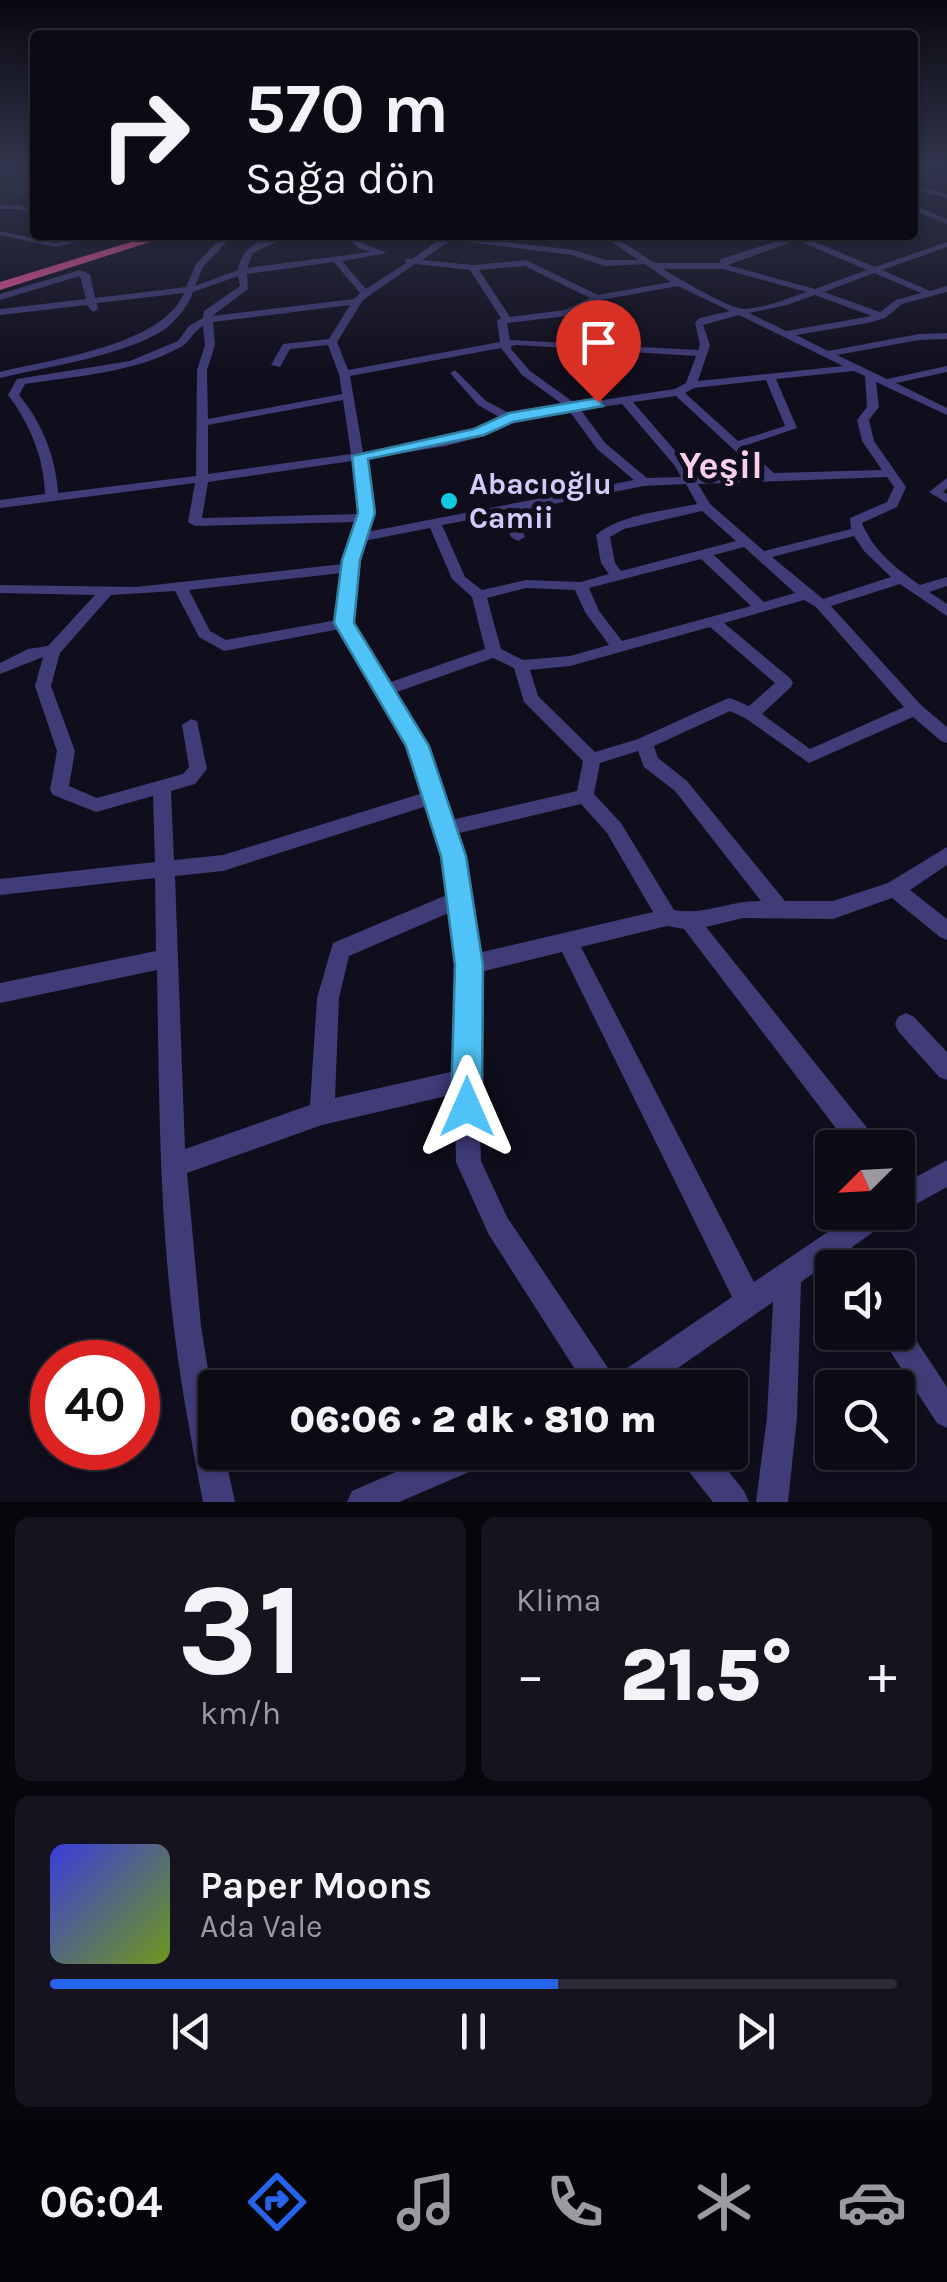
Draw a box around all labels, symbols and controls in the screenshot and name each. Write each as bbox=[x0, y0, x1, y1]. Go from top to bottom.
text: 570 m bbox=[245, 68, 449, 150]
icon: right bbox=[80, 70, 210, 200]
text: Sağa dön bbox=[245, 152, 436, 204]
pin bbox=[556, 300, 641, 403]
icon: arrive bbox=[571, 315, 626, 370]
district label: Yeşil bbox=[679, 443, 763, 488]
place label: Abacıoğlu Camii bbox=[469, 466, 612, 536]
marker: Abacıoğlu Camii bbox=[438, 490, 460, 512]
position arrow bbox=[415, 1055, 519, 1159]
north arrow bbox=[815, 1130, 915, 1230]
map controls bbox=[815, 1130, 915, 1470]
button: sound bbox=[815, 1250, 915, 1350]
speed limit sign: 40 bbox=[30, 1340, 160, 1470]
button: search bbox=[815, 1370, 915, 1470]
text: 06:06 · 2 dk · 810 m bbox=[290, 1397, 657, 1442]
text: 31 bbox=[177, 1554, 304, 1706]
text: Klima bbox=[516, 1582, 602, 1619]
text: 21.5° bbox=[620, 1631, 793, 1719]
text: − bbox=[516, 1643, 545, 1707]
text: + bbox=[868, 1643, 897, 1707]
text: km/h bbox=[200, 1695, 281, 1732]
text: Paper Moons bbox=[200, 1863, 432, 1908]
text: Ada Vale bbox=[200, 1908, 323, 1945]
icon: previous bbox=[164, 2004, 219, 2059]
icon: pause bbox=[446, 2004, 501, 2059]
icon: next bbox=[728, 2004, 783, 2059]
icon: directions bbox=[242, 2167, 312, 2237]
icon: music bbox=[391, 2167, 461, 2237]
icon: phone bbox=[540, 2167, 610, 2237]
icon: climate bbox=[689, 2167, 759, 2237]
icon: car bbox=[837, 2167, 907, 2237]
text: 06:04 bbox=[39, 2176, 163, 2228]

